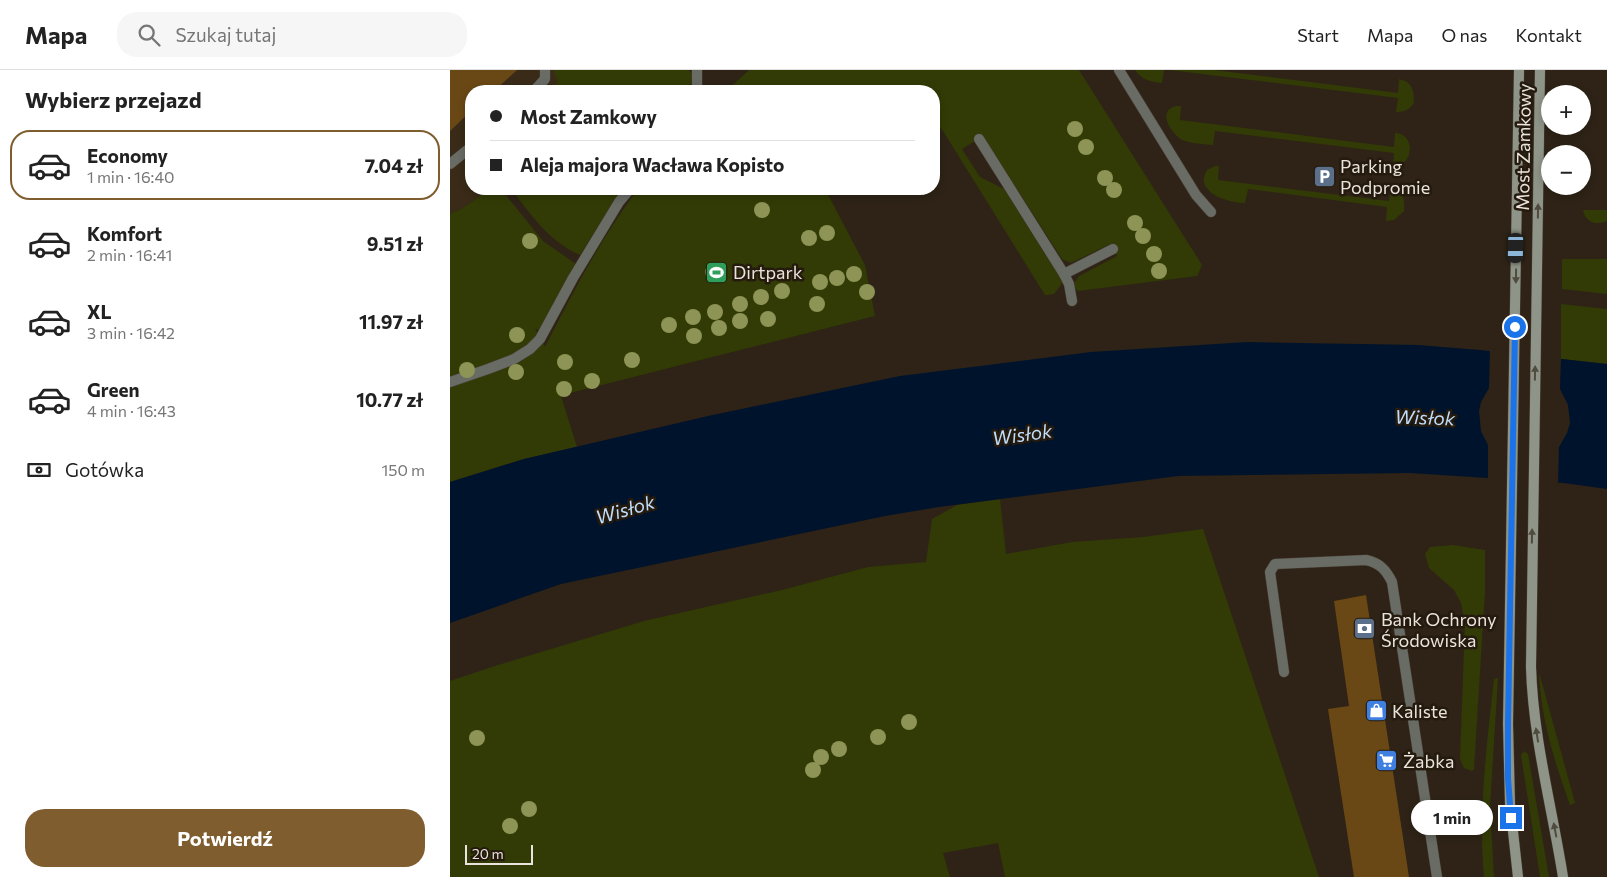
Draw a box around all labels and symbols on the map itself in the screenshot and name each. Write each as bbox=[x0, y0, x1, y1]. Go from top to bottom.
street label: Most Zamkowy bbox=[1511, 83, 1535, 211]
place label: Parking Podpromie bbox=[1340, 155, 1430, 198]
parking icon: Parking Podpromie bbox=[1312, 164, 1336, 188]
one-way arrow bbox=[1534, 202, 1542, 218]
car bbox=[1508, 233, 1523, 263]
sports icon: Dirtpark bbox=[705, 260, 729, 284]
place label: Dirtpark bbox=[733, 261, 803, 283]
one-way arrow bbox=[1512, 268, 1520, 284]
route start bbox=[1504, 316, 1526, 338]
one-way arrow bbox=[1531, 365, 1539, 381]
water label: Wisłok bbox=[1394, 404, 1456, 430]
water label: Wisłok bbox=[991, 418, 1054, 450]
water label: Wisłok bbox=[593, 489, 658, 528]
one-way arrow bbox=[1529, 527, 1537, 543]
place label: Bank Ochrony Środowiska bbox=[1381, 608, 1497, 651]
bank icon: Bank Ochrony Środowiska bbox=[1353, 617, 1377, 641]
shop icon: Kaliste bbox=[1364, 699, 1388, 723]
place label: Kaliste bbox=[1392, 700, 1448, 722]
one-way arrow bbox=[1533, 727, 1541, 743]
supermarket icon: Żabka bbox=[1375, 749, 1399, 773]
place label: Żabka bbox=[1403, 750, 1454, 772]
callout: 1 min bbox=[1411, 800, 1494, 836]
route end bbox=[1500, 807, 1522, 829]
one-way arrow bbox=[1551, 822, 1559, 837]
scale bar bbox=[465, 842, 532, 865]

